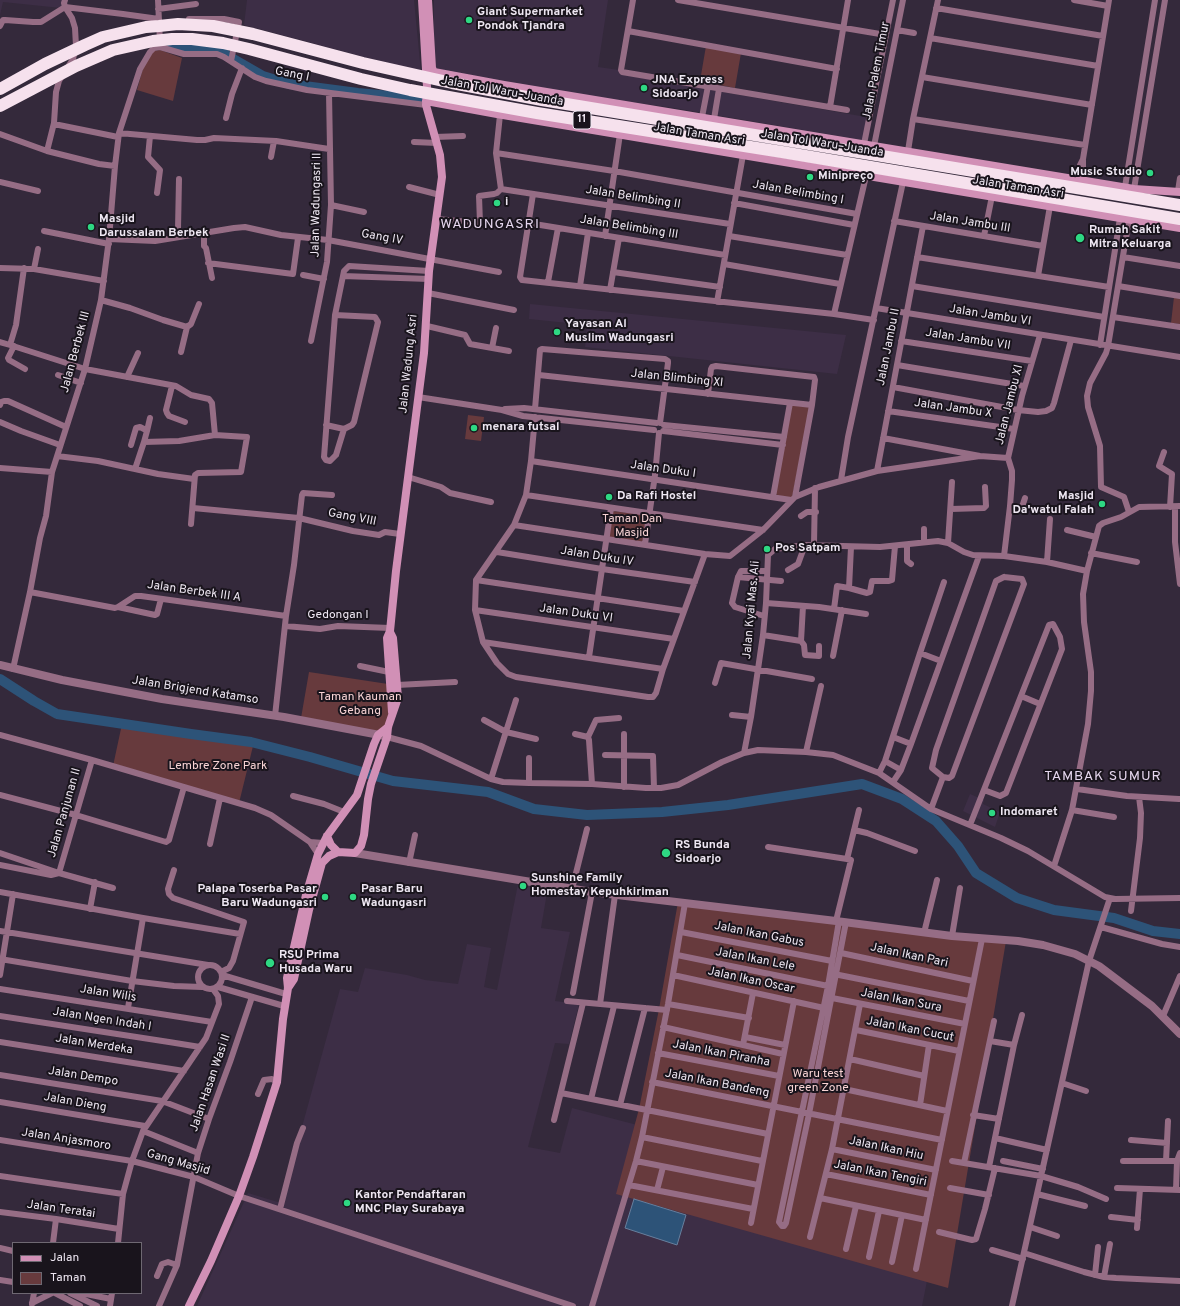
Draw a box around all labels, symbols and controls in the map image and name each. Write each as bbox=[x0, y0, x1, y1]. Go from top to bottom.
place label: Giant Supermarket Pondok Tjandra bbox=[477, 6, 583, 34]
marker: Giant Supermarket Pondok Tjandra bbox=[464, 15, 474, 25]
street label: Jalan Palem Timur bbox=[860, 20, 894, 122]
street label: Gang I bbox=[274, 65, 310, 85]
street label: Jalan Tol Waru–Juanda bbox=[440, 74, 564, 110]
place label: JNA Express Sidoarjo bbox=[652, 74, 723, 102]
marker: JNA Express Sidoarjo bbox=[639, 83, 649, 93]
road number: 11 bbox=[573, 111, 591, 129]
street label: Jalan Taman Asri bbox=[652, 121, 746, 149]
street label: Jalan Tol Waru–Juanda bbox=[760, 127, 884, 161]
street label: Jalan Wadungasri II bbox=[309, 152, 325, 258]
place label: Music Studio bbox=[1070, 166, 1142, 180]
marker: Music Studio bbox=[1145, 168, 1155, 178]
place label: Minipreço bbox=[818, 170, 873, 184]
marker: Minipreço bbox=[805, 172, 815, 182]
street label: Jalan Taman Asri bbox=[971, 174, 1065, 202]
street label: Jalan Belimbing I bbox=[751, 178, 845, 208]
street label: Jalan Belimbing II bbox=[585, 183, 681, 213]
place label: i bbox=[505, 196, 508, 210]
marker: i bbox=[492, 198, 502, 208]
street label: Jalan Jambu III bbox=[929, 210, 1011, 236]
place label: Masjid Darussalam Berbek bbox=[99, 213, 209, 241]
street label: Jalan Belimbing III bbox=[579, 213, 679, 243]
district label: WADUNGASRI bbox=[440, 217, 540, 233]
marker: Masjid Darussalam Berbek bbox=[86, 222, 96, 232]
place label: Rumah Sakit Mitra Keluarga bbox=[1089, 224, 1171, 252]
street label: Gang IV bbox=[360, 227, 404, 249]
marker: Rumah Sakit Mitra Keluarga bbox=[1074, 232, 1086, 244]
street label: Jalan Jambu VI bbox=[948, 302, 1032, 330]
street label: Jalan Jambu II bbox=[874, 307, 904, 387]
street label: Jalan Berbek III bbox=[58, 310, 94, 394]
street label: Jalan Wadung Asri bbox=[397, 314, 421, 414]
place label: Yayasan Al Muslim Wadungasri bbox=[565, 318, 674, 346]
street label: Jalan Jambu VII bbox=[924, 326, 1012, 354]
marker: Yayasan Al Muslim Wadungasri bbox=[552, 327, 562, 337]
street label: Jalan Jambu XI bbox=[993, 363, 1027, 447]
street label: Jalan Blimbing XI bbox=[630, 367, 724, 391]
street label: Jalan Jambu X bbox=[913, 396, 993, 422]
place label: menara futsal bbox=[482, 421, 559, 435]
marker: menara futsal bbox=[469, 423, 479, 433]
street label: Jalan Duku I bbox=[629, 458, 697, 482]
place label: Da Rafi Hostel bbox=[617, 490, 696, 504]
place label: Masjid Da'watul Falah bbox=[1012, 490, 1094, 518]
marker: Da Rafi Hostel bbox=[604, 492, 614, 502]
marker: Masjid Da'watul Falah bbox=[1097, 499, 1107, 509]
street label: Gang VIII bbox=[327, 506, 377, 530]
park label: Taman Dan Masjid bbox=[602, 513, 662, 541]
place label: Pos Satpam bbox=[775, 542, 840, 556]
street label: Jalan Duku IV bbox=[559, 544, 635, 570]
marker: Pos Satpam bbox=[762, 544, 772, 554]
street label: Jalan Kyai Mas. Ali bbox=[741, 560, 763, 660]
street label: Jalan Berbek III A bbox=[146, 578, 242, 606]
street label: Jalan Duku VI bbox=[538, 602, 614, 626]
street label: Gedongan I bbox=[307, 609, 369, 623]
street label: Jalan Brigjend Katamso bbox=[131, 674, 259, 708]
park label: Taman Kauman Gebang bbox=[318, 691, 402, 719]
park label: Lembre Zone Park bbox=[169, 760, 267, 774]
street label: Jalan Panjunan II bbox=[45, 767, 85, 859]
district label: TAMBAK SUMUR bbox=[1044, 769, 1162, 785]
place label: Indomaret bbox=[1000, 806, 1058, 820]
marker: Indomaret bbox=[987, 808, 997, 818]
place label: RS Bunda Sidoarjo bbox=[675, 839, 730, 867]
marker: RS Bunda Sidoarjo bbox=[660, 847, 672, 859]
place label: Sunshine Family Homestay Kepuhkiriman bbox=[531, 872, 669, 900]
marker: Sunshine Family Homestay Kepuhkiriman bbox=[518, 881, 528, 891]
place label: Palapa Toserba Pasar Baru Wadungasri bbox=[197, 883, 317, 911]
place label: Pasar Baru Wadungasri bbox=[361, 883, 426, 911]
marker: Palapa Toserba Pasar Baru Wadungasri bbox=[320, 892, 330, 902]
marker: Pasar Baru Wadungasri bbox=[348, 892, 358, 902]
street label: Jalan Ikan Gabus bbox=[713, 919, 805, 951]
street label: Jalan Ikan Pari bbox=[869, 941, 949, 971]
street label: Jalan Ikan Lele bbox=[714, 945, 796, 975]
place label: RSU Prima Husada Waru bbox=[279, 949, 352, 977]
marker: RSU Prima Husada Waru bbox=[264, 957, 276, 969]
street label: Jalan Ikan Oscar bbox=[706, 965, 796, 997]
street label: Jalan Wilis bbox=[79, 982, 137, 1006]
street label: Jalan Ikan Sura bbox=[859, 986, 943, 1016]
street label: Jalan Ngen Indah I bbox=[52, 1005, 152, 1035]
street label: Jalan Ikan Cucut bbox=[865, 1014, 955, 1046]
street label: Jalan Merdeka bbox=[54, 1032, 134, 1058]
street label: Jalan Hasan Wasi II bbox=[188, 1032, 234, 1134]
street label: Jalan Ikan Piranha bbox=[671, 1037, 771, 1071]
street label: Jalan Dempo bbox=[47, 1064, 119, 1090]
street label: Jalan Ikan Bandeng bbox=[664, 1067, 770, 1101]
park label: Waru test green Zone bbox=[787, 1068, 849, 1096]
street label: Jalan Dieng bbox=[42, 1090, 108, 1116]
street label: Jalan Anjasmoro bbox=[20, 1126, 112, 1154]
street label: Jalan Ikan Hiu bbox=[847, 1134, 925, 1164]
street label: Gang Masjid bbox=[145, 1147, 211, 1179]
street label: Jalan Ikan Tengiri bbox=[832, 1158, 928, 1190]
place label: Kantor Pendaftaran MNC Play Surabaya bbox=[355, 1189, 466, 1217]
street label: Jalan Teratai bbox=[26, 1198, 96, 1222]
marker: Kantor Pendaftaran MNC Play Surabaya bbox=[342, 1198, 352, 1208]
legend bbox=[12, 1242, 142, 1294]
text: Jalan bbox=[50, 1250, 79, 1266]
text: Taman bbox=[50, 1270, 86, 1286]

